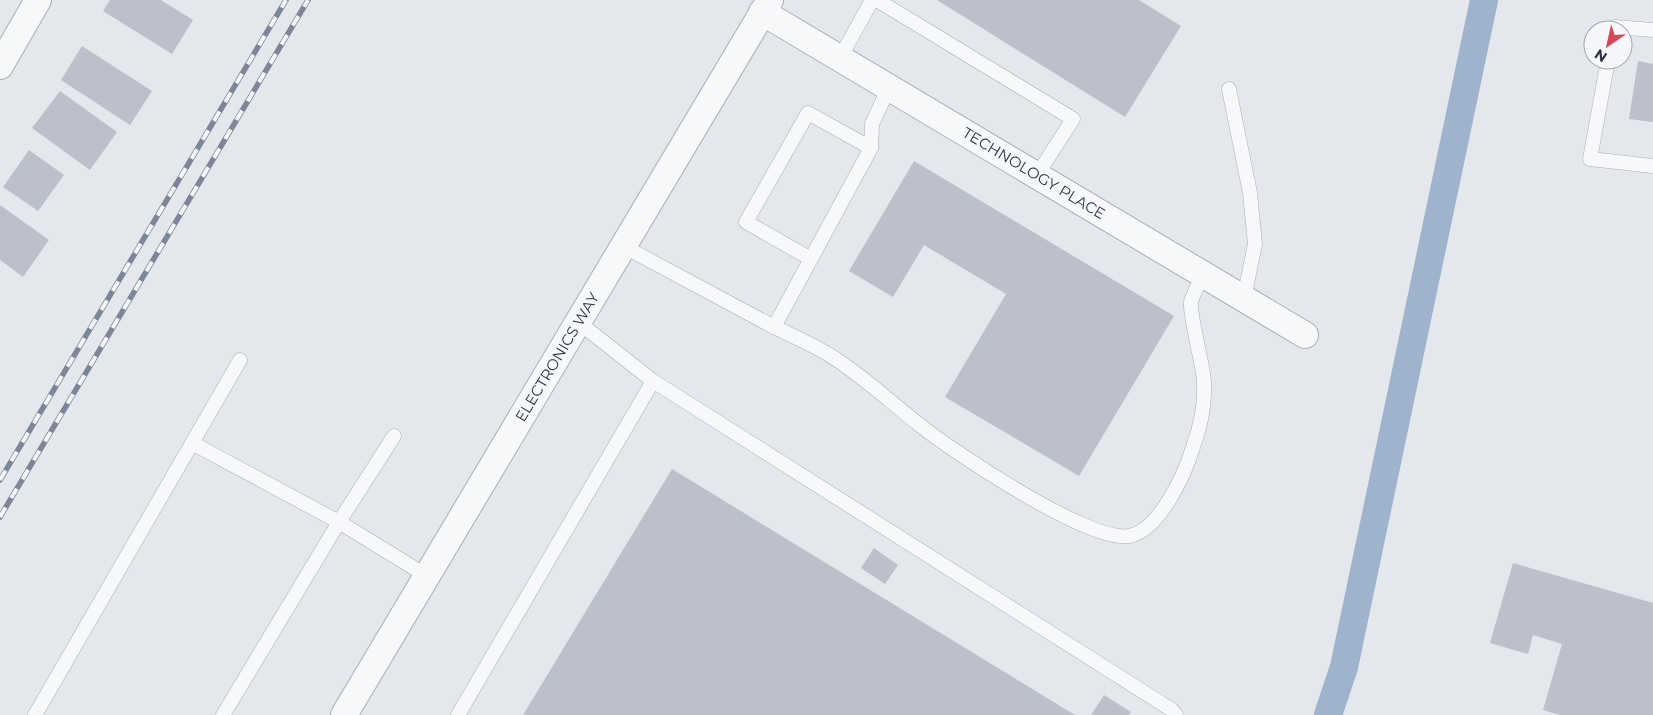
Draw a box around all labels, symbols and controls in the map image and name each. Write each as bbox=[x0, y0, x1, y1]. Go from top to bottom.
north arrow bbox=[1583, 20, 1633, 70]
text: N bbox=[1591, 45, 1610, 66]
street label: TECHNOLOGY PLACE bbox=[959, 123, 1109, 223]
street label: ELECTRONICS WAY bbox=[511, 288, 603, 425]

